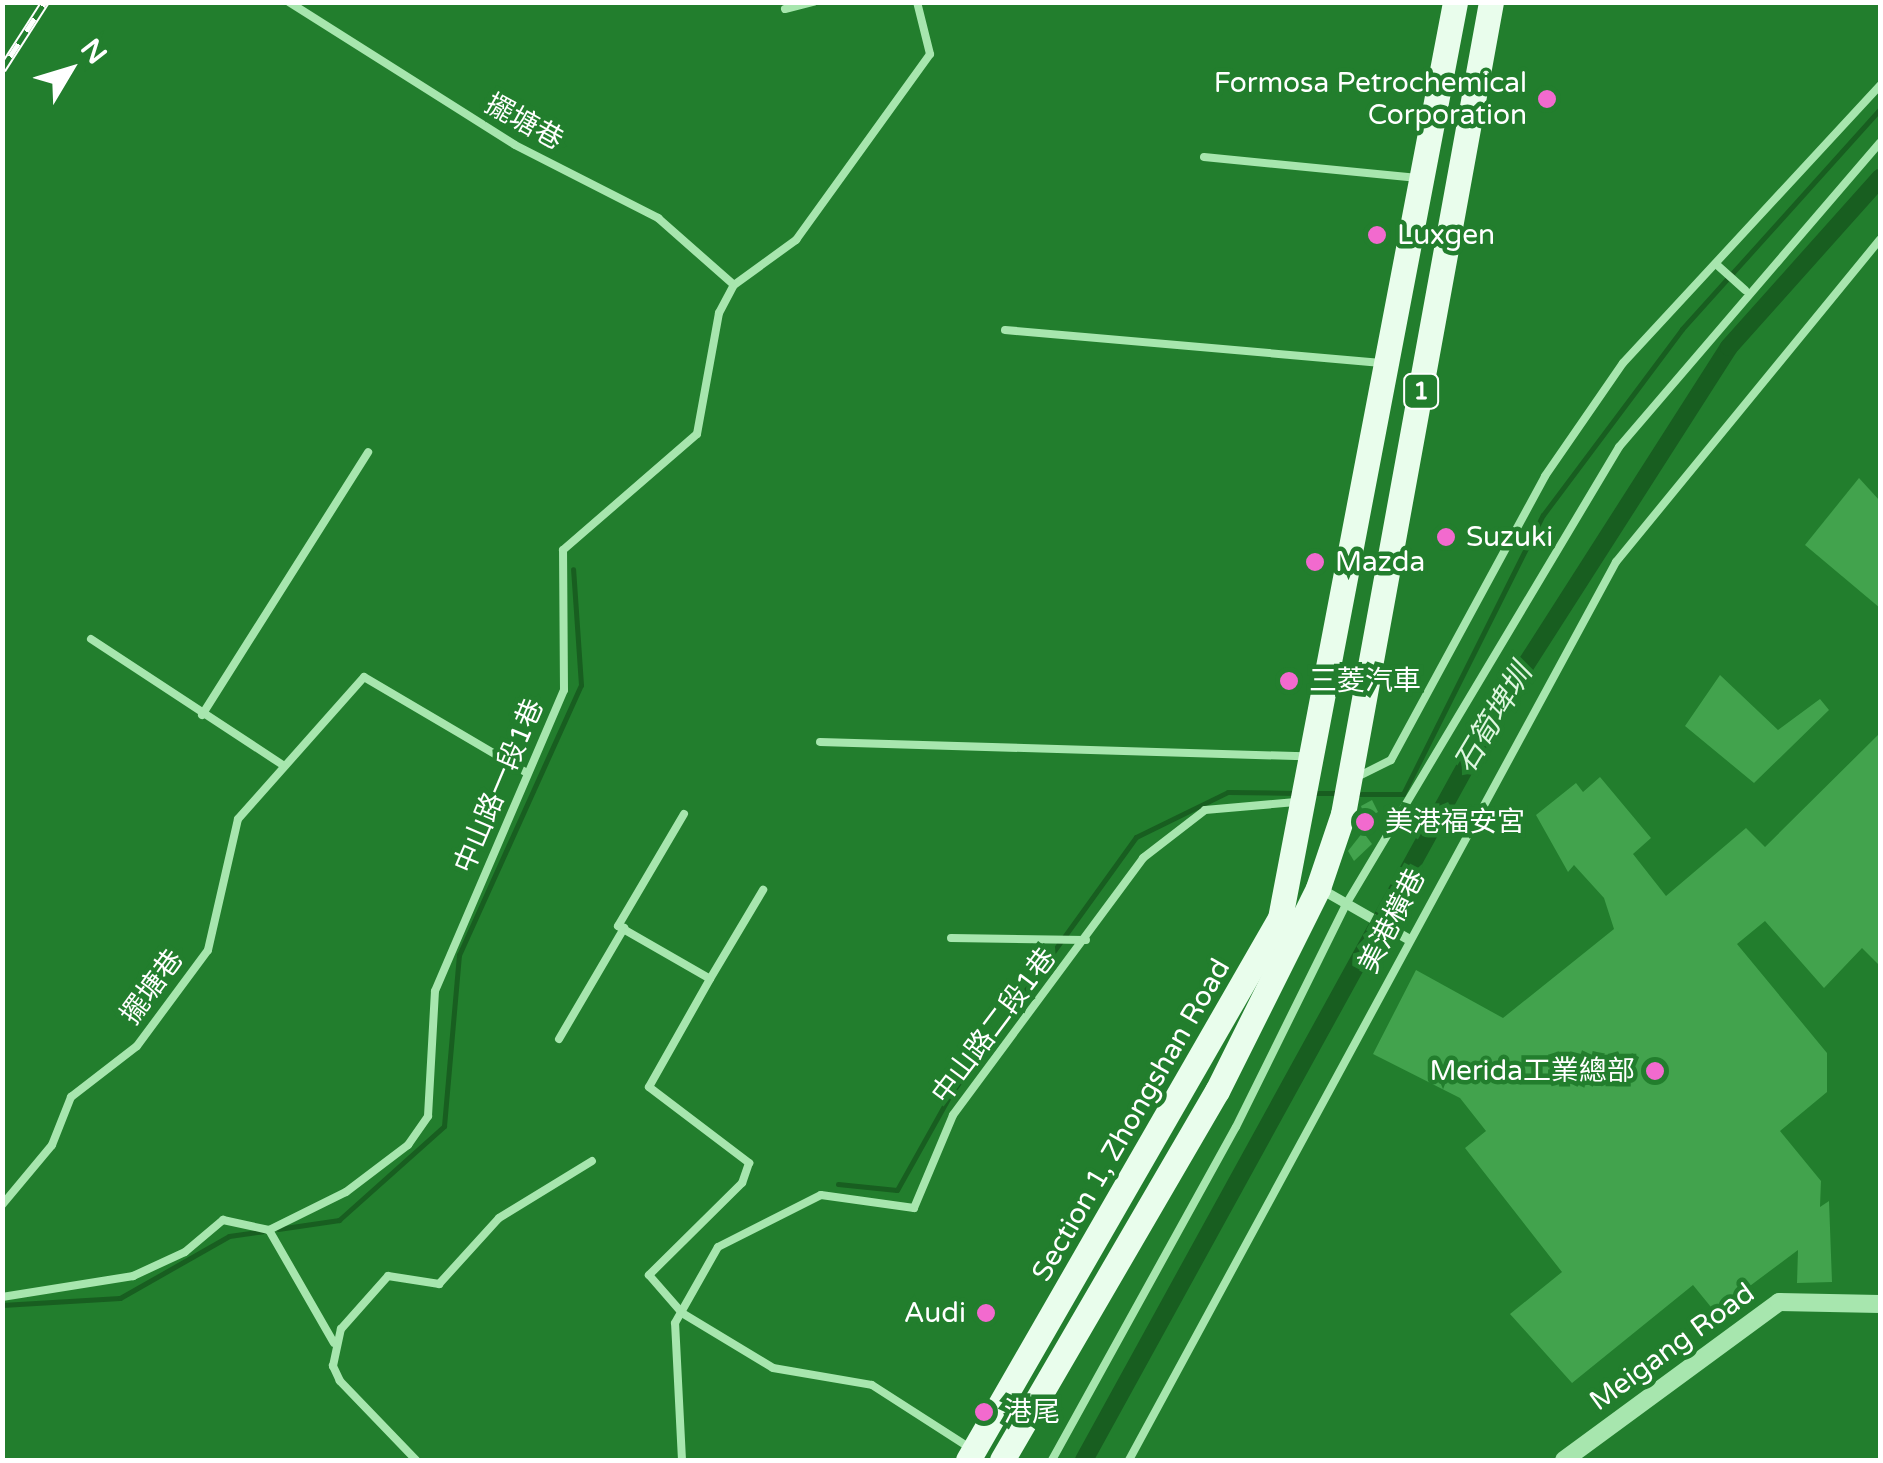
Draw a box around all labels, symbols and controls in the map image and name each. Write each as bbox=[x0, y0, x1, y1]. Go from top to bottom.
north arrow bbox=[20, 20, 120, 120]
text: N bbox=[73, 32, 114, 71]
place label: Formosa Petrochemical Corporation bbox=[1214, 66, 1527, 132]
street label: 擺塘巷 bbox=[479, 87, 569, 157]
marker: Formosa Petrochemical Corporation bbox=[1536, 88, 1558, 110]
place label: Luxgen bbox=[1397, 218, 1495, 252]
marker: Luxgen bbox=[1366, 224, 1388, 246]
road number: 1 bbox=[1401, 371, 1441, 411]
place label: Suzuki bbox=[1466, 520, 1553, 554]
marker: Suzuki bbox=[1435, 526, 1457, 548]
place label: Mazda bbox=[1335, 545, 1425, 579]
marker: Mazda bbox=[1304, 551, 1326, 573]
water label: 石筍埤圳 bbox=[1448, 658, 1540, 780]
place label: 三菱汽車 bbox=[1309, 664, 1421, 698]
marker: 三菱汽車 bbox=[1278, 670, 1300, 692]
street label: 中山路一段1巷 bbox=[447, 694, 551, 878]
place label: 美港福安宮 bbox=[1385, 805, 1525, 839]
marker: 美港福安宮 bbox=[1354, 811, 1376, 833]
street label: 美港橫巷 bbox=[1352, 863, 1432, 979]
street label: 中山路二段1巷 bbox=[925, 942, 1063, 1110]
street label: 擺塘巷 bbox=[114, 943, 190, 1031]
street label: Section 1, Zhongshan Road bbox=[1025, 953, 1237, 1287]
place label: Merida工業總部 bbox=[1429, 1054, 1635, 1088]
marker: Merida工業總部 bbox=[1644, 1060, 1666, 1082]
street label: Meigang Road bbox=[1583, 1276, 1761, 1418]
place label: Audi bbox=[904, 1296, 966, 1330]
marker: Audi bbox=[975, 1302, 997, 1324]
place label: 港尾 bbox=[1004, 1395, 1060, 1429]
marker: 港尾 bbox=[973, 1401, 995, 1423]

